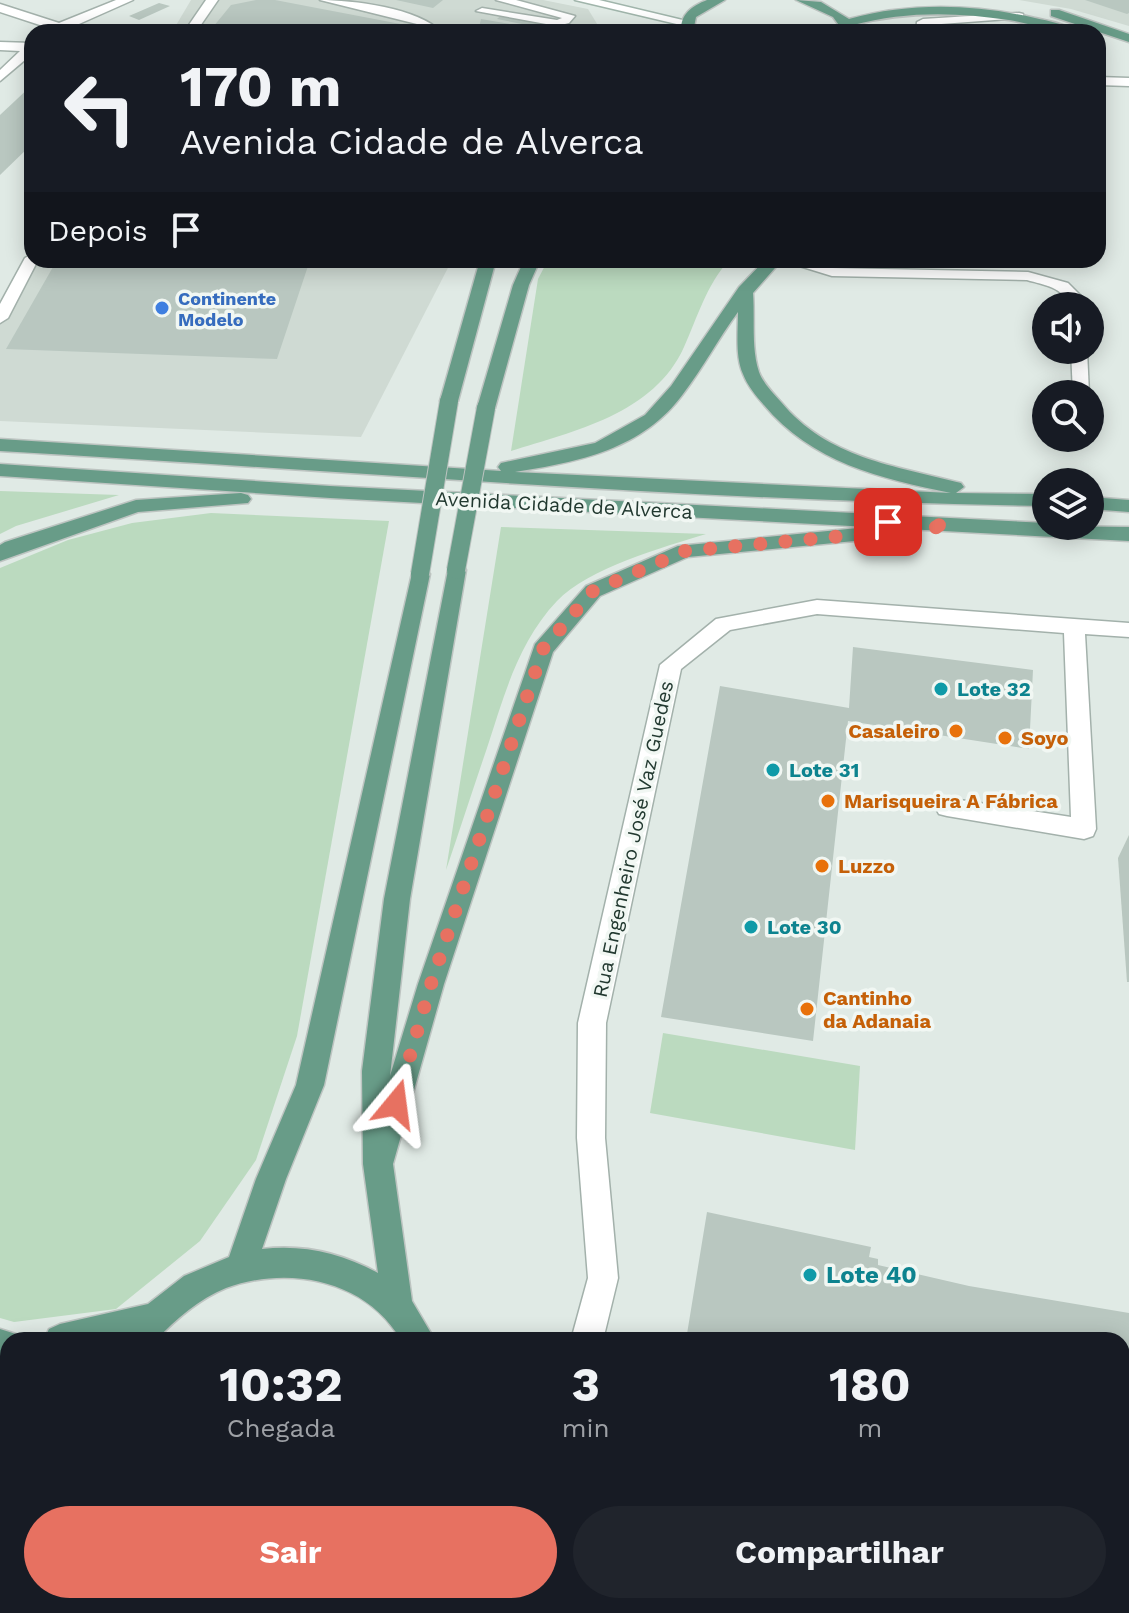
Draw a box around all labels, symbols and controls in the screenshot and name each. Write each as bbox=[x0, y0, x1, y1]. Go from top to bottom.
text: 170 m bbox=[180, 54, 342, 120]
icon: left bbox=[48, 56, 152, 160]
text: Avenida Cidade de Alverca bbox=[180, 121, 644, 163]
icon: arrive bbox=[164, 208, 208, 252]
text: Depois bbox=[48, 213, 148, 248]
place label: Continente Modelo bbox=[178, 288, 276, 330]
map controls bbox=[1032, 292, 1104, 540]
button: sound bbox=[1032, 292, 1104, 364]
marker: Continente Modelo bbox=[153, 299, 171, 317]
button: search bbox=[1032, 380, 1104, 452]
button: layers bbox=[1032, 468, 1104, 540]
street label: Avenida Cidade de Alverca bbox=[435, 486, 693, 524]
pin bbox=[854, 488, 922, 556]
icon: arrive bbox=[866, 500, 910, 544]
place label: Lote 32 bbox=[957, 677, 1031, 701]
street label: Rua Engenheiro José Vaz Guedes bbox=[588, 678, 678, 1000]
marker: Lote 32 bbox=[932, 680, 950, 698]
place label: Casaleiro bbox=[848, 719, 940, 743]
marker: Casaleiro bbox=[947, 722, 965, 740]
place label: Soyo bbox=[1021, 726, 1068, 750]
marker: Soyo bbox=[996, 729, 1014, 747]
place label: Lote 31 bbox=[789, 758, 859, 782]
marker: Lote 31 bbox=[764, 761, 782, 779]
place label: Marisqueira A Fábrica bbox=[844, 789, 1058, 813]
marker: Marisqueira A Fábrica bbox=[819, 792, 837, 810]
place label: Luzzo bbox=[838, 854, 895, 878]
marker: Luzzo bbox=[813, 857, 831, 875]
place label: Lote 30 bbox=[767, 915, 842, 939]
marker: Lote 30 bbox=[742, 918, 760, 936]
place label: Cantinho da Adanaia bbox=[823, 986, 931, 1033]
marker: Cantinho da Adanaia bbox=[798, 1000, 816, 1018]
position arrow bbox=[354, 1062, 438, 1146]
place label: Lote 40 bbox=[826, 1261, 917, 1289]
marker: Lote 40 bbox=[801, 1266, 819, 1284]
text: 10:32 bbox=[219, 1356, 343, 1413]
text: 3 bbox=[571, 1356, 600, 1413]
text: 180 bbox=[829, 1356, 911, 1413]
text: Chegada bbox=[227, 1413, 335, 1443]
text: min bbox=[562, 1413, 610, 1443]
text: m bbox=[857, 1413, 882, 1443]
button: Sair bbox=[24, 1506, 557, 1598]
button: Compartilhar bbox=[573, 1506, 1106, 1598]

